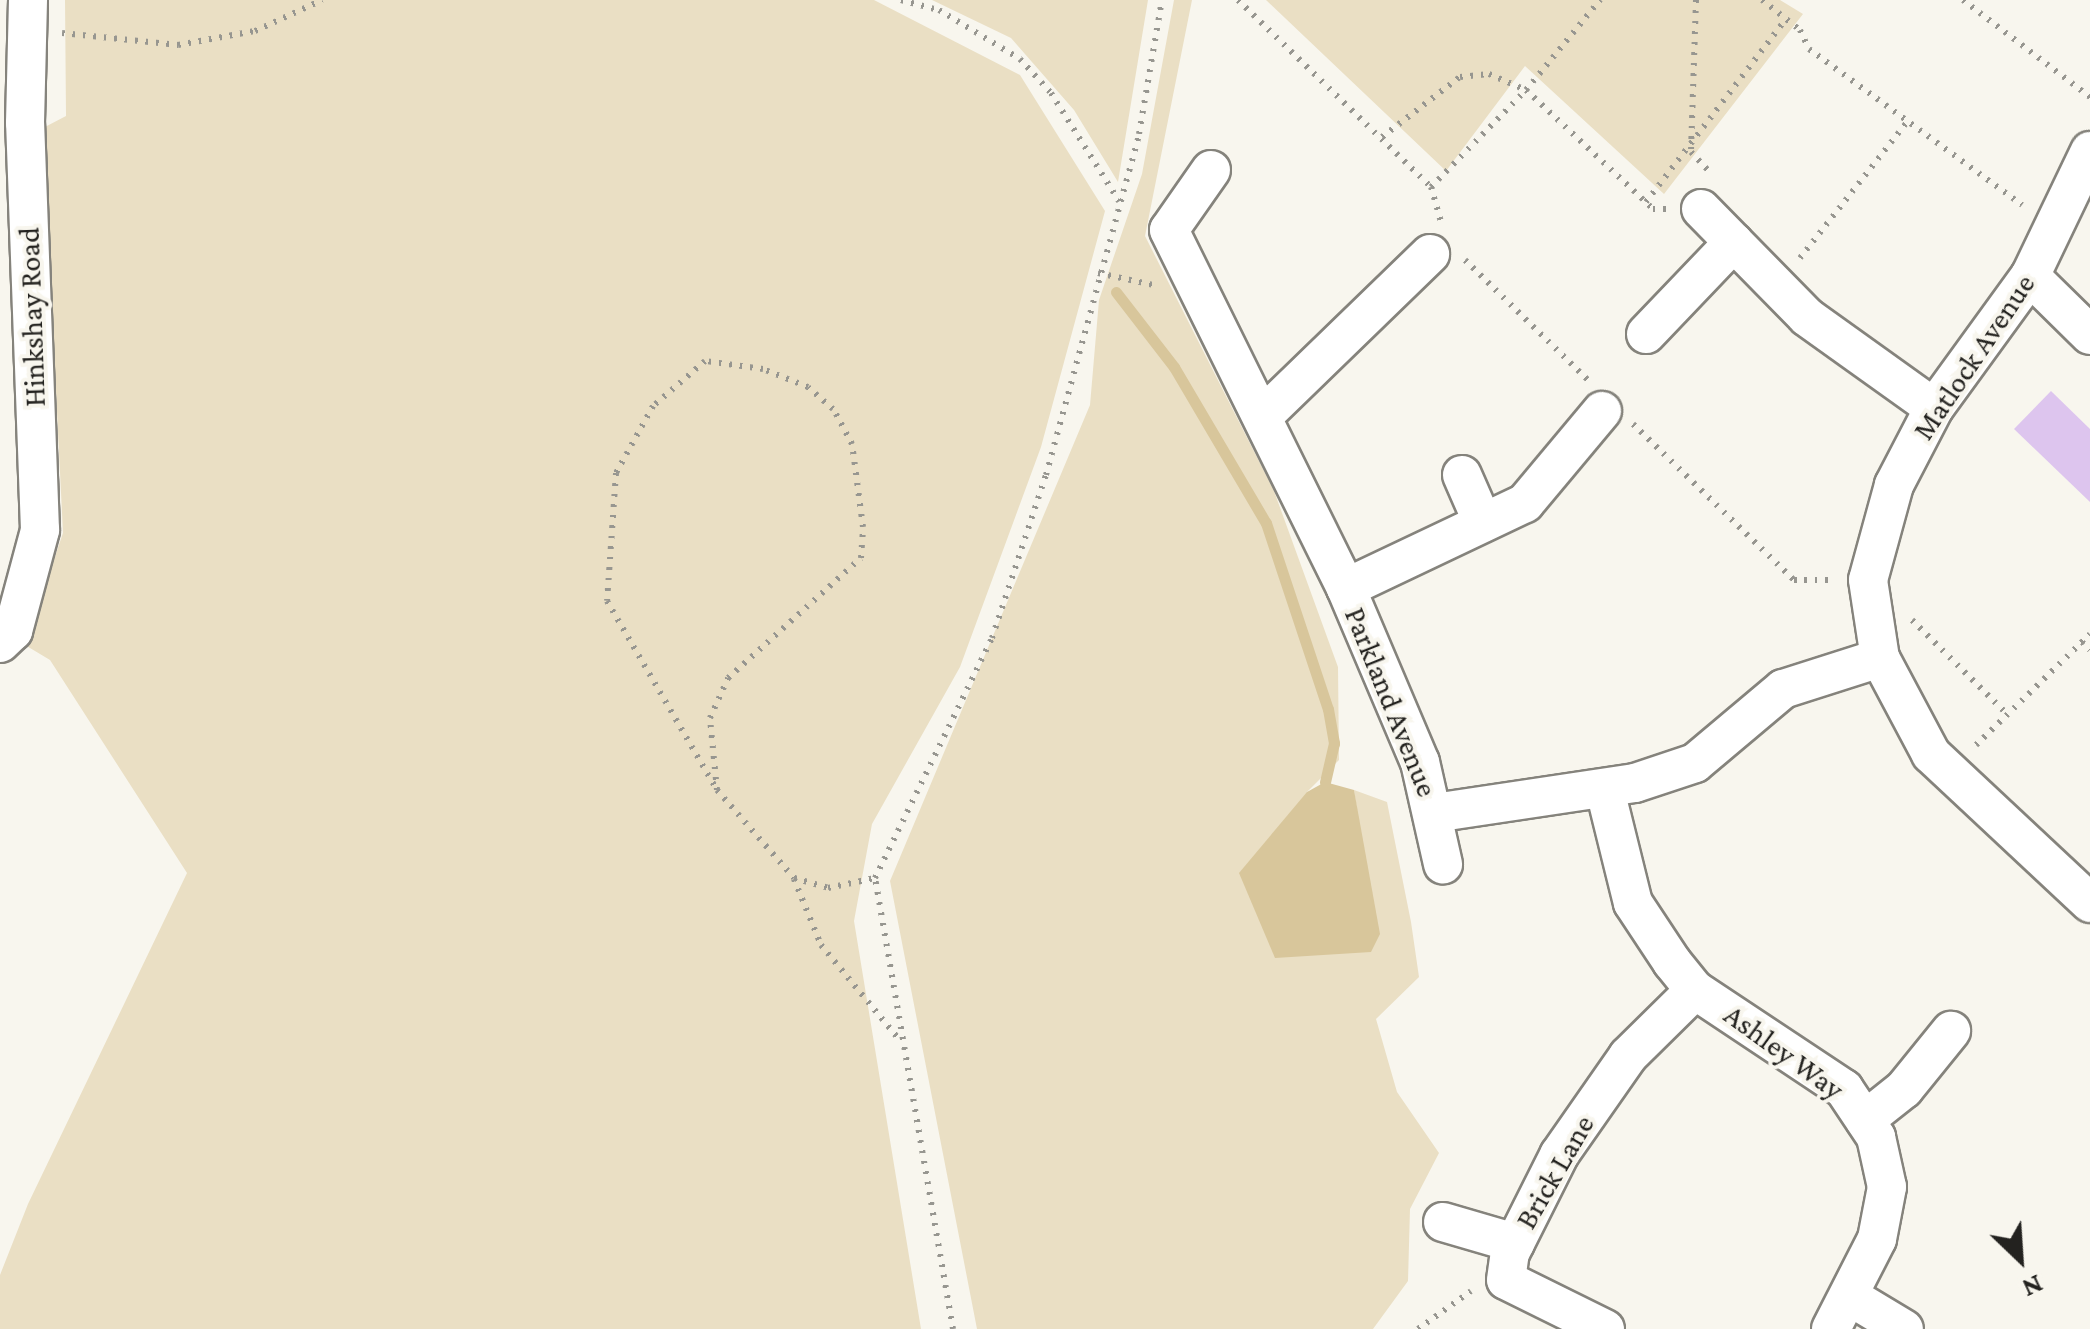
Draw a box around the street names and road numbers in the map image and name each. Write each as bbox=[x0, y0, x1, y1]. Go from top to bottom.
street label: Hinkshay Road bbox=[11, 227, 53, 407]
street label: Matlock Avenue bbox=[1905, 267, 2043, 447]
street label: Parkland Avenue bbox=[1337, 602, 1445, 802]
street label: Ashley Way bbox=[1717, 997, 1851, 1107]
street label: Brick Lane bbox=[1508, 1109, 1602, 1235]

